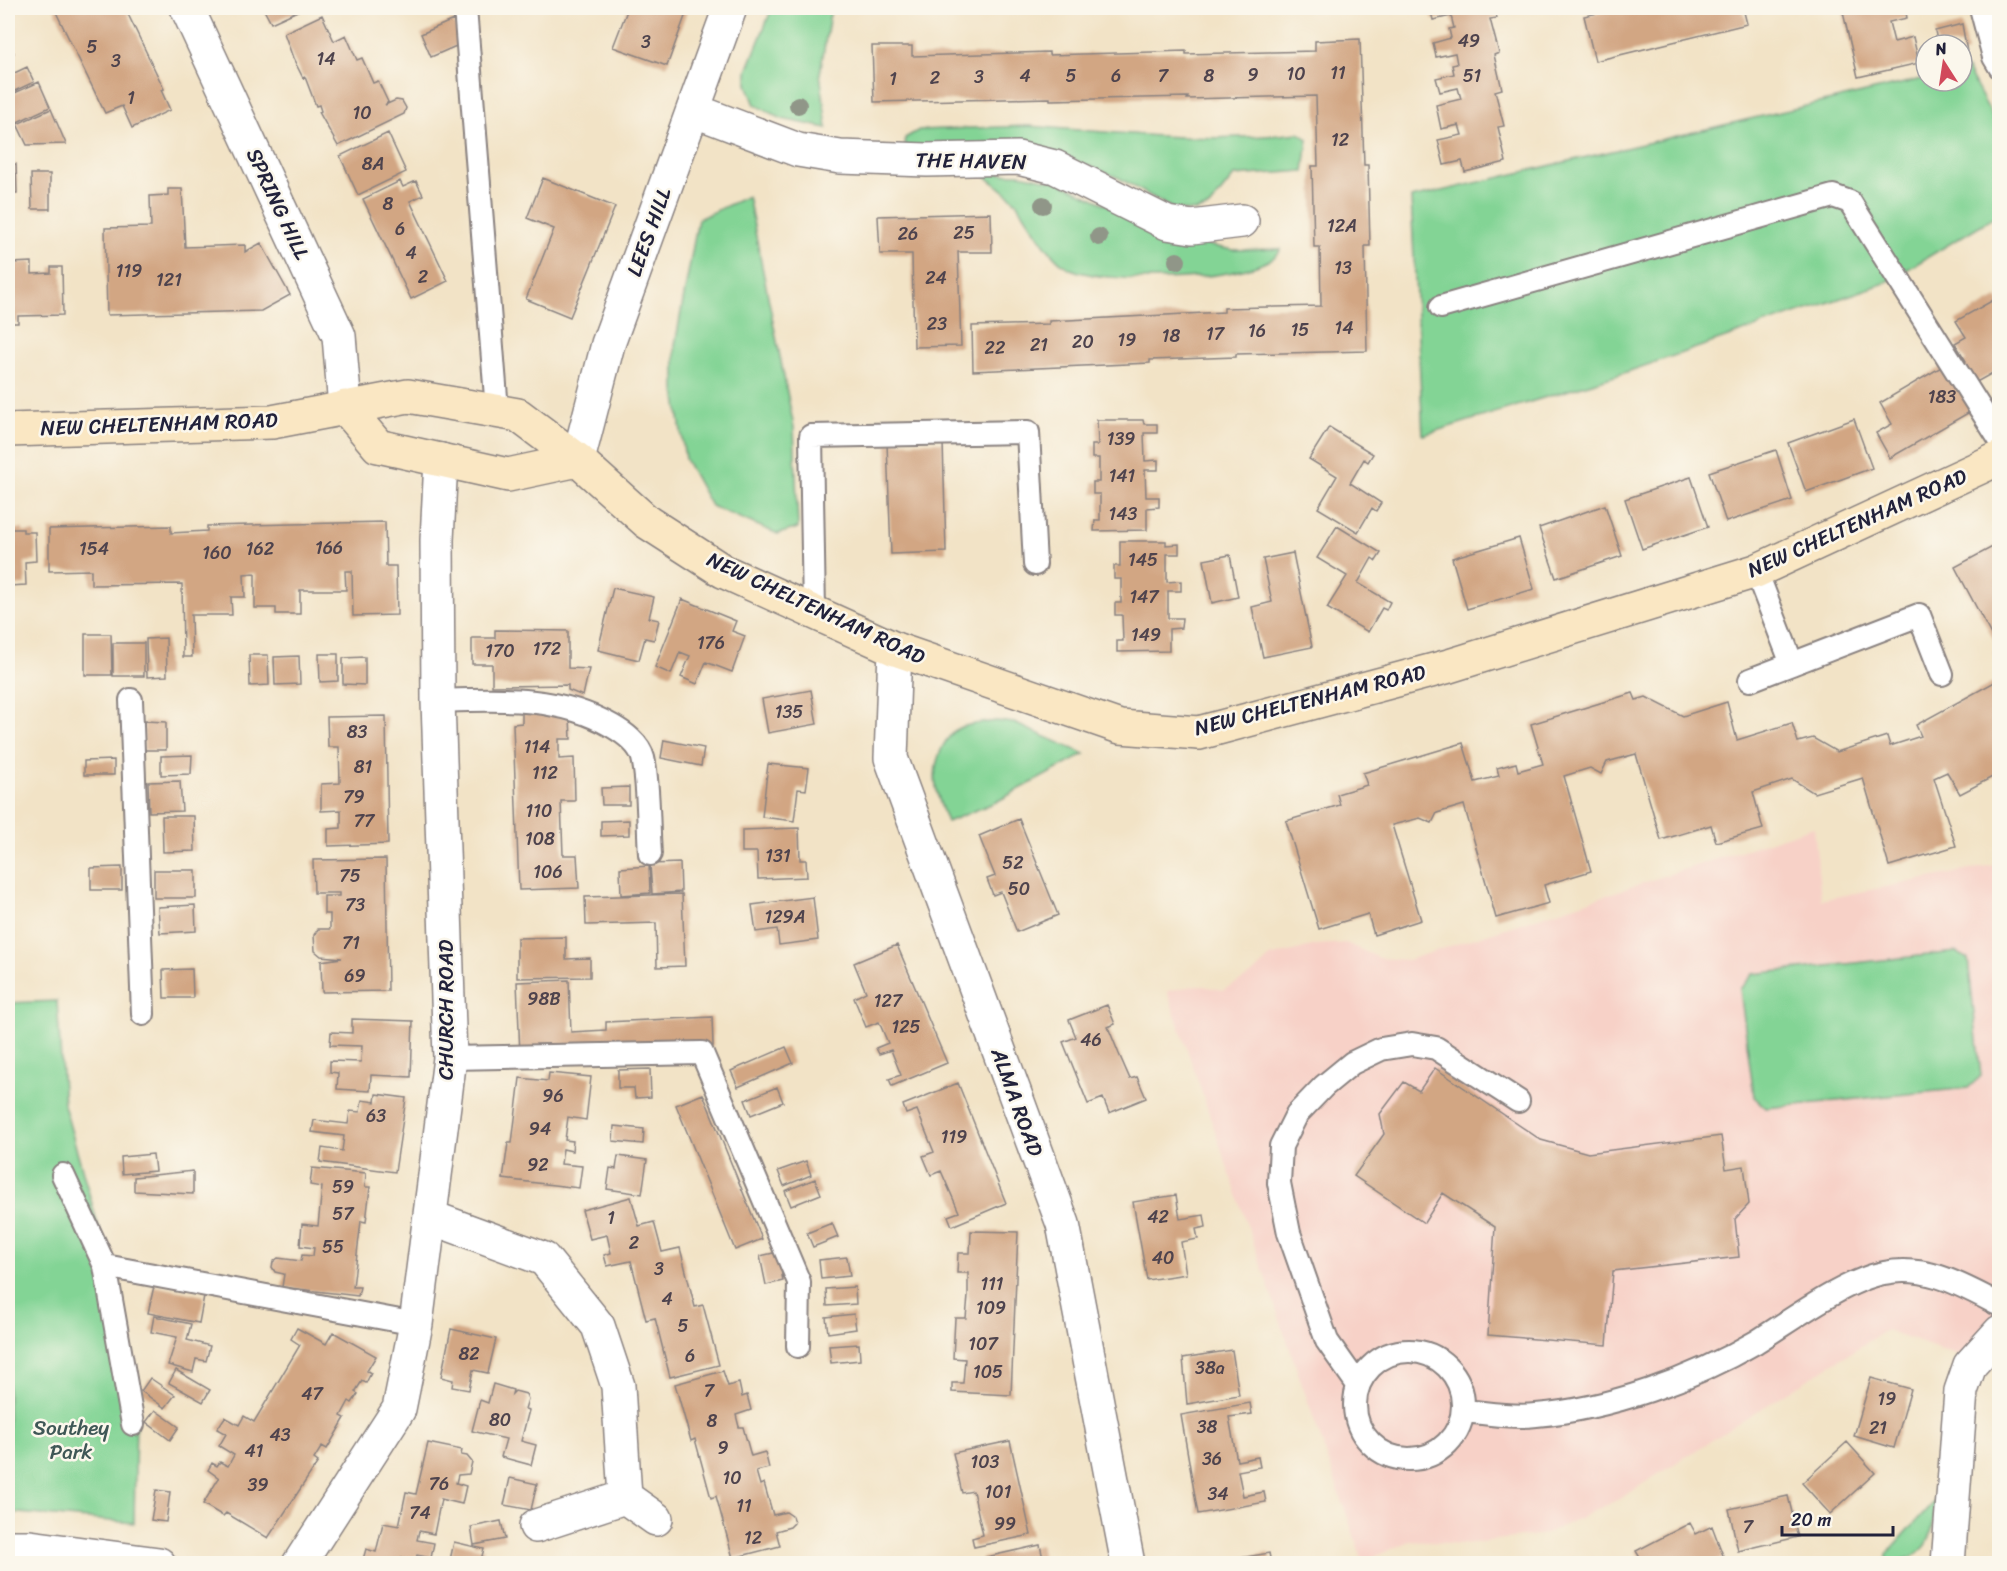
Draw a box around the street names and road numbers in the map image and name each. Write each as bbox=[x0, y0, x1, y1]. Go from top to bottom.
street label: THE HAVEN bbox=[915, 141, 1027, 181]
street label: SPRING HILL bbox=[235, 142, 321, 267]
street label: LEES HILL bbox=[615, 182, 683, 282]
street label: NEW CHELTENHAM ROAD bbox=[40, 401, 279, 447]
street label: NEW CHELTENHAM ROAD bbox=[1741, 457, 1973, 589]
street label: NEW CHELTENHAM ROAD bbox=[700, 541, 932, 676]
street label: NEW CHELTENHAM ROAD bbox=[1190, 653, 1430, 747]
street label: CHURCH ROAD bbox=[427, 939, 465, 1080]
street label: ALMA ROAD bbox=[979, 1041, 1054, 1162]

